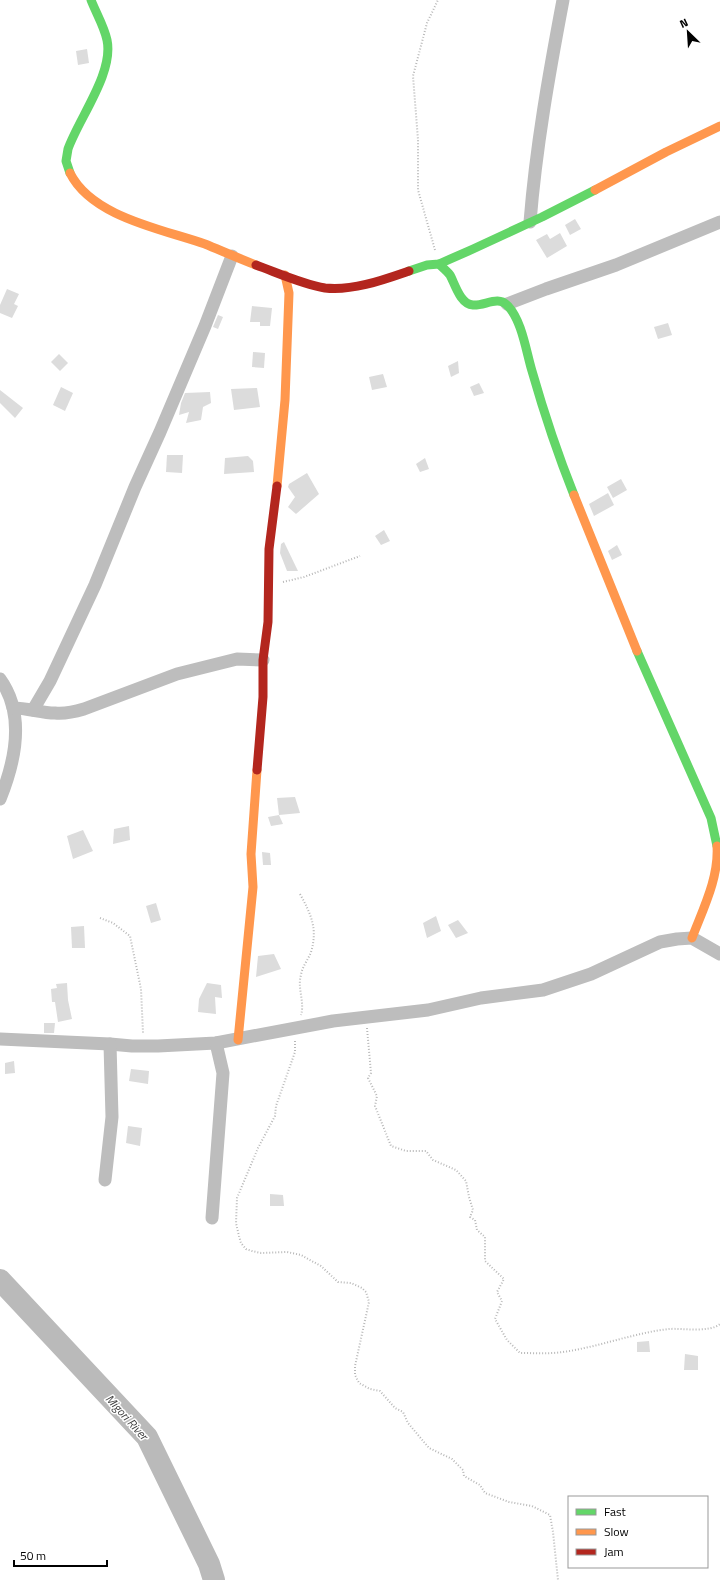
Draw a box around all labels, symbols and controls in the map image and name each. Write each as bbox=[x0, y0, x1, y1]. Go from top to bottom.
north arrow bbox=[668, 12, 708, 52]
text: N bbox=[677, 14, 691, 32]
water label: Migori River bbox=[101, 1390, 154, 1446]
legend bbox=[568, 1496, 708, 1568]
text: Fast bbox=[604, 1502, 627, 1521]
text: Slow bbox=[604, 1522, 629, 1541]
scale bar bbox=[14, 1542, 107, 1568]
text: Jam bbox=[604, 1542, 624, 1561]
text: 50 m bbox=[20, 1546, 46, 1565]

